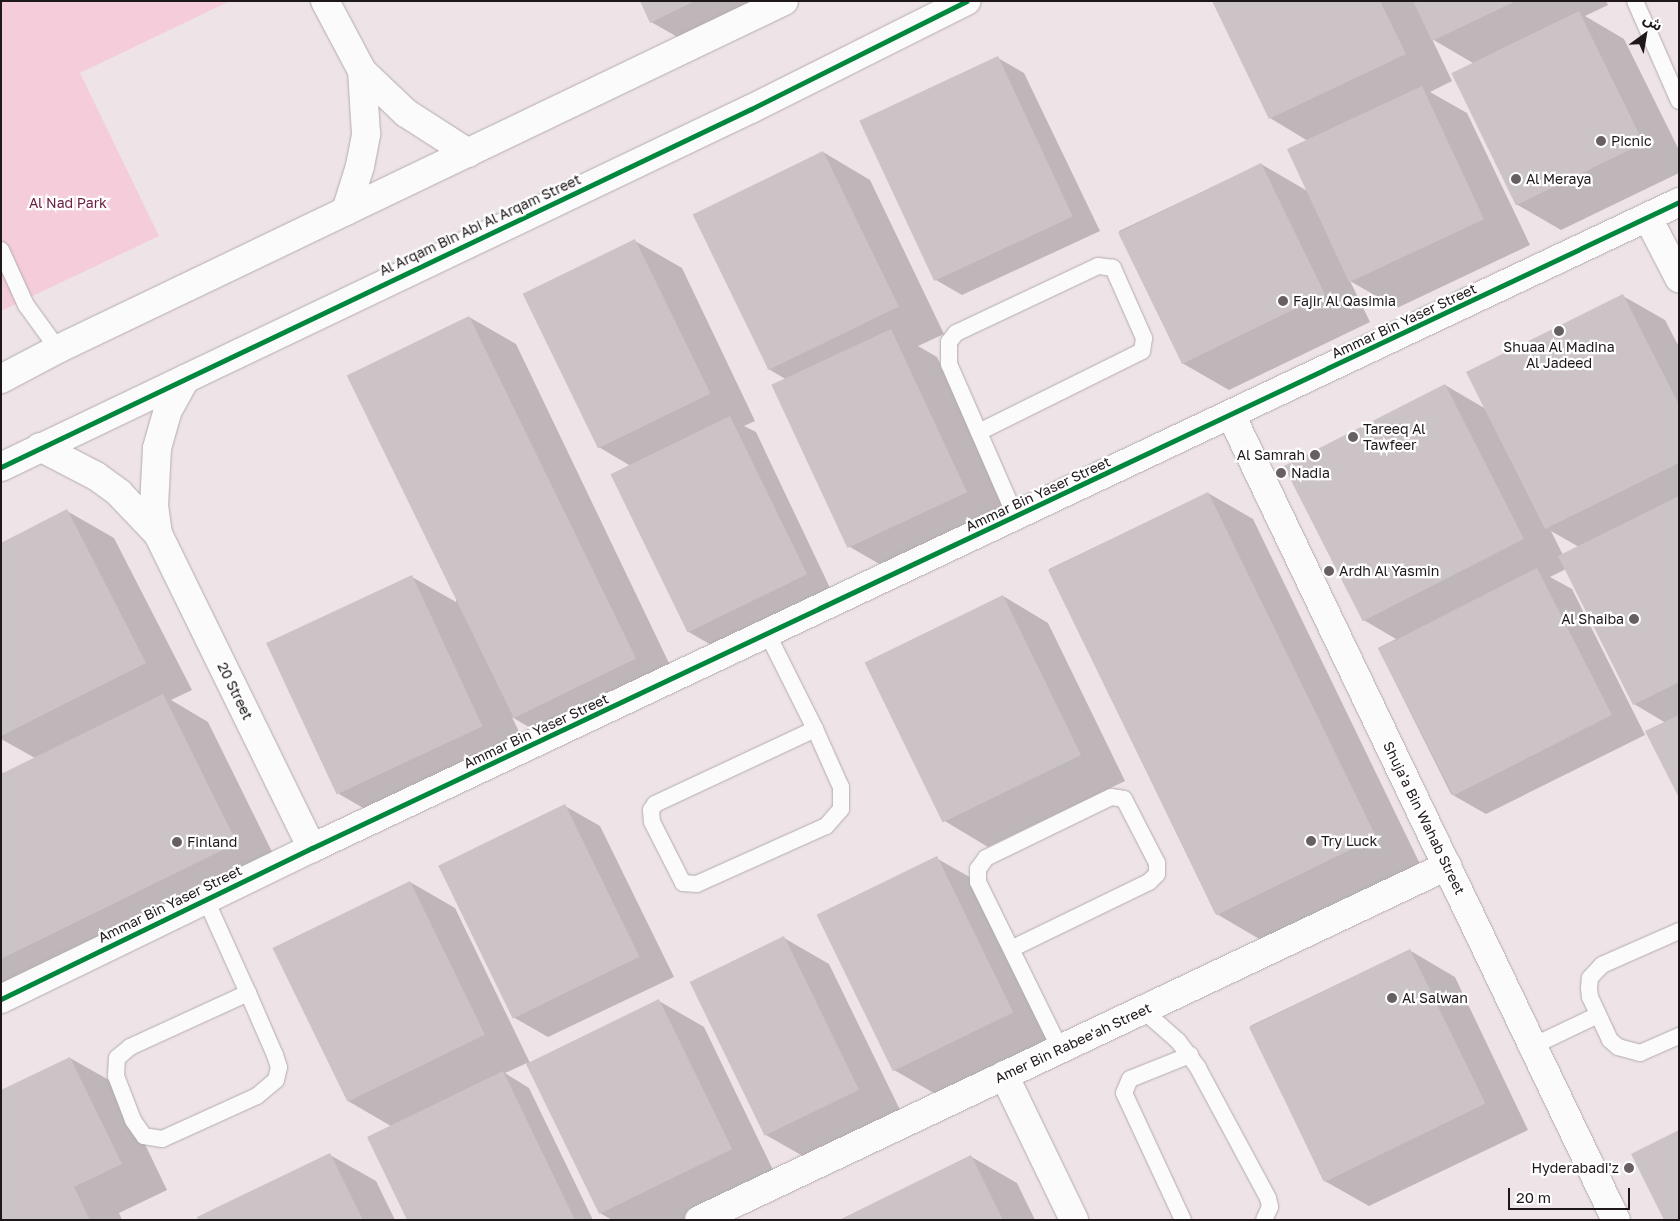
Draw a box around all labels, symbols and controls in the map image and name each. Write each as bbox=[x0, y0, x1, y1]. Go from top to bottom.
north arrow bbox=[1620, 10, 1670, 60]
text: ش bbox=[1641, 10, 1666, 34]
place label: Picnic bbox=[1611, 133, 1652, 149]
marker: Picnic bbox=[1595, 135, 1607, 147]
street label: Al Arqam Bin Abi Al Arqam Street bbox=[377, 171, 583, 279]
place label: Al Meraya bbox=[1526, 171, 1592, 187]
marker: Al Meraya bbox=[1510, 173, 1522, 185]
park label: Al Nad Park bbox=[29, 195, 107, 211]
street label: Ammar Bin Yaser Street bbox=[1329, 280, 1479, 362]
place label: Fajir Al Qasimia bbox=[1293, 293, 1396, 309]
marker: Fajir Al Qasimia bbox=[1277, 295, 1289, 307]
marker: Shuaa Al Madina Al Jadeed bbox=[1553, 325, 1565, 337]
place label: Shuaa Al Madina Al Jadeed bbox=[1503, 339, 1615, 372]
place label: Tareeq Al Tawfeer bbox=[1363, 421, 1426, 454]
marker: Tareeq Al Tawfeer bbox=[1347, 431, 1359, 443]
place label: Al Samrah bbox=[1237, 447, 1305, 463]
marker: Al Samrah bbox=[1309, 449, 1321, 461]
street label: Ammar Bin Yaser Street bbox=[963, 453, 1113, 535]
place label: Nadia bbox=[1291, 465, 1330, 481]
marker: Nadia bbox=[1275, 467, 1287, 479]
place label: Ardh Al Yasmin bbox=[1339, 563, 1439, 579]
marker: Ardh Al Yasmin bbox=[1323, 565, 1335, 577]
place label: Al Shaiba bbox=[1561, 611, 1624, 627]
marker: Al Shaiba bbox=[1628, 613, 1640, 625]
street label: 20 Street bbox=[214, 660, 256, 722]
street label: Ammar Bin Yaser Street bbox=[461, 690, 611, 772]
street label: Shuja'a Bin Wahab Street bbox=[1380, 739, 1468, 897]
place label: Try Luck bbox=[1321, 833, 1377, 849]
place label: Finland bbox=[187, 834, 237, 850]
marker: Try Luck bbox=[1305, 835, 1317, 847]
marker: Finland bbox=[171, 836, 183, 848]
street label: Ammar Bin Yaser Street bbox=[95, 862, 245, 946]
place label: Al Salwan bbox=[1402, 990, 1468, 1006]
marker: Al Salwan bbox=[1386, 992, 1398, 1004]
street label: Amer Bin Rabee'ah Street bbox=[992, 999, 1154, 1087]
place label: Hyderabadi'z bbox=[1531, 1160, 1619, 1176]
marker: Hyderabadi'z bbox=[1623, 1162, 1635, 1174]
scale bar bbox=[1510, 1178, 1632, 1210]
text: 20 m bbox=[1516, 1188, 1551, 1206]

